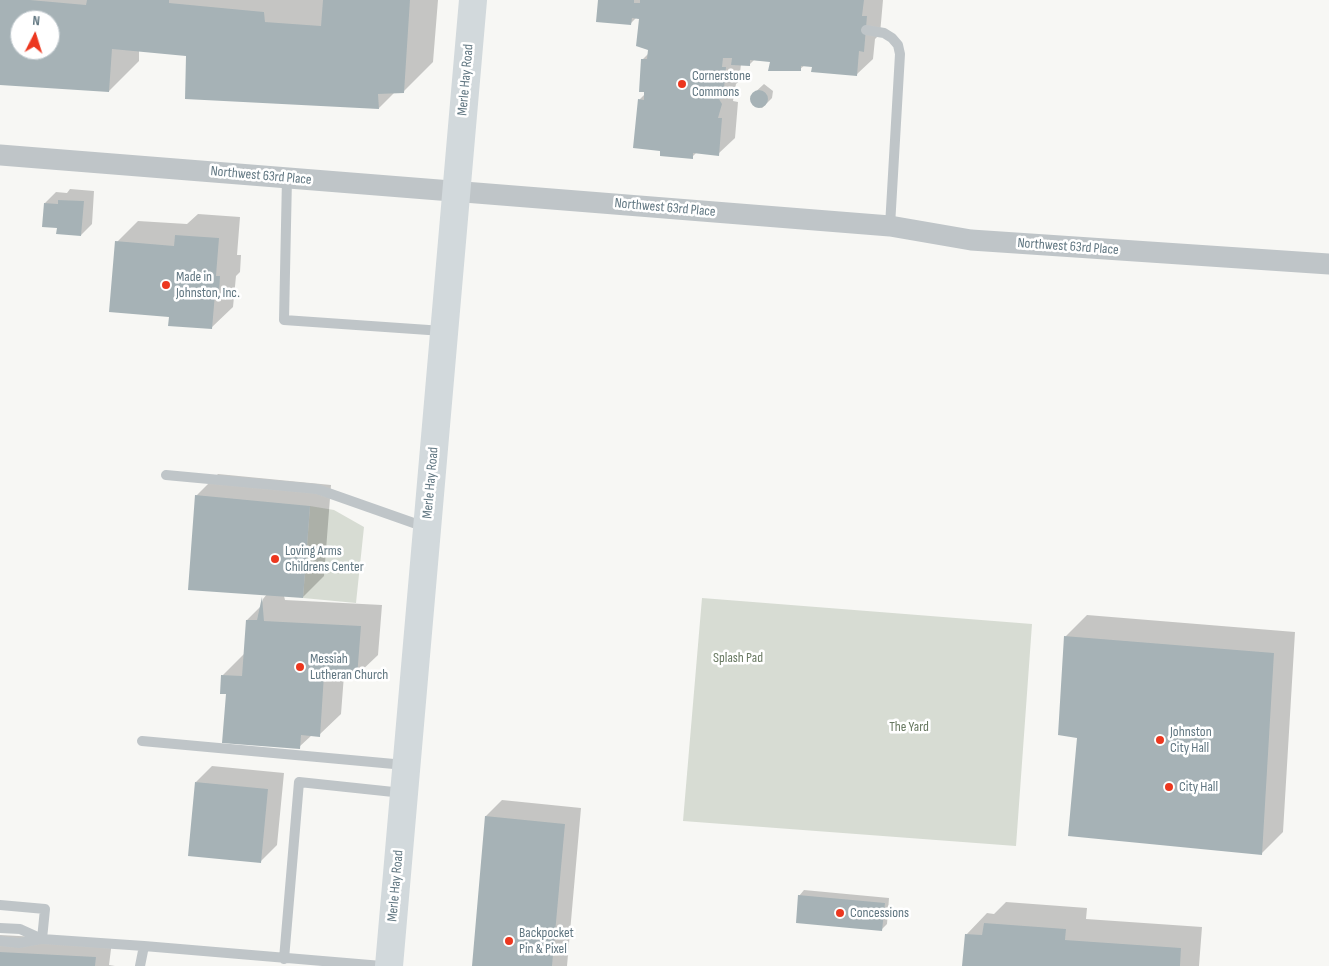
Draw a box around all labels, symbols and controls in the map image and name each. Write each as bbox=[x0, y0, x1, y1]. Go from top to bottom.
north arrow bbox=[10, 10, 60, 60]
text: N bbox=[32, 12, 41, 29]
street label: Merle Hay Road bbox=[455, 44, 477, 116]
place label: Cornerstone Commons bbox=[692, 68, 751, 100]
marker: Cornerstone Commons bbox=[676, 78, 688, 90]
street label: Northwest 63rd Place bbox=[210, 163, 312, 189]
street label: Northwest 63rd Place bbox=[614, 195, 716, 221]
street label: Northwest 63rd Place bbox=[1017, 235, 1119, 259]
place label: Made in Johnston, Inc. bbox=[176, 269, 240, 302]
marker: Made in Johnston, Inc. bbox=[160, 279, 172, 291]
street label: Merle Hay Road bbox=[420, 447, 442, 519]
place label: Loving Arms Childrens Center bbox=[285, 543, 364, 576]
marker: Loving Arms Childrens Center bbox=[269, 553, 281, 565]
park label: Splash Pad bbox=[713, 650, 763, 666]
place label: Messiah Lutheran Church bbox=[310, 651, 388, 684]
marker: Messiah Lutheran Church bbox=[294, 661, 306, 673]
park label: The Yard bbox=[889, 719, 929, 735]
place label: Johnston City Hall bbox=[1170, 724, 1212, 756]
marker: Johnston City Hall bbox=[1154, 734, 1166, 746]
place label: City Hall bbox=[1179, 779, 1218, 795]
marker: City Hall bbox=[1163, 781, 1175, 793]
street label: Merle Hay Road bbox=[385, 850, 407, 922]
place label: Concessions bbox=[850, 905, 909, 921]
marker: Concessions bbox=[834, 907, 846, 919]
place label: Backpocket Pin & Pixel bbox=[519, 925, 574, 958]
marker: Backpocket Pin & Pixel bbox=[503, 935, 515, 947]

